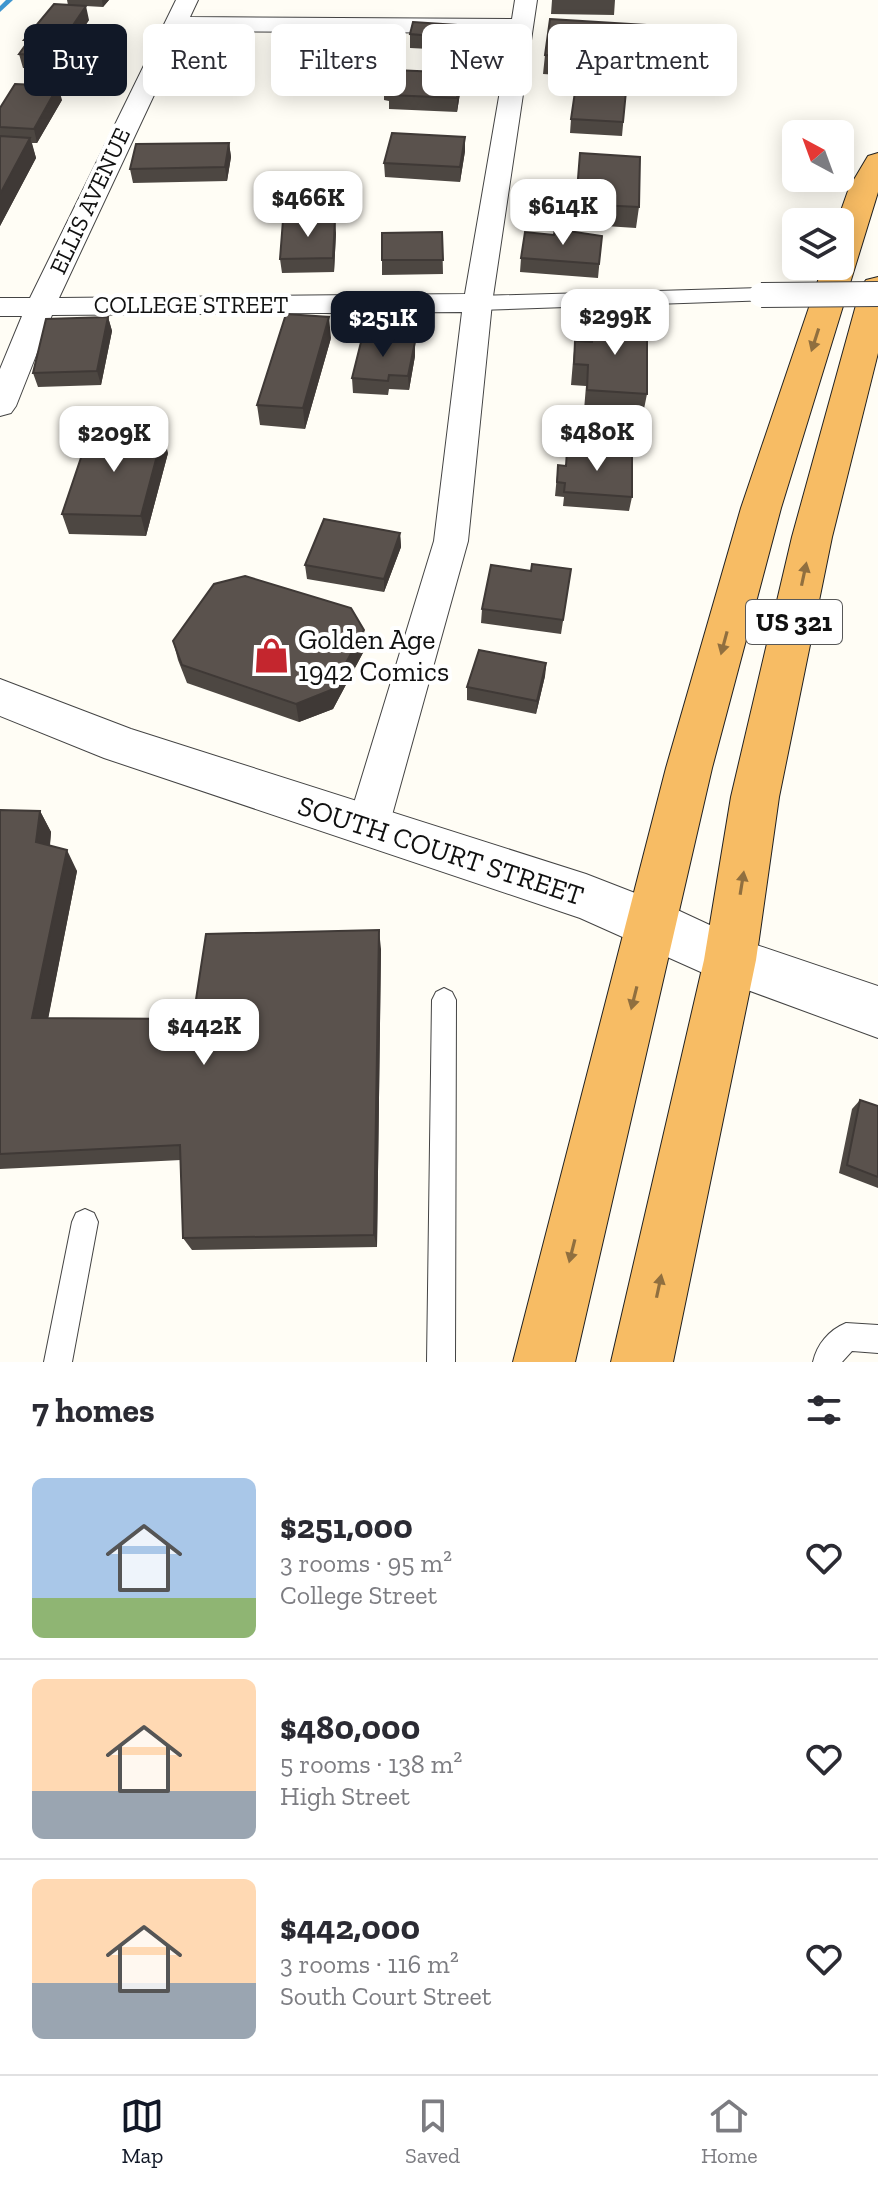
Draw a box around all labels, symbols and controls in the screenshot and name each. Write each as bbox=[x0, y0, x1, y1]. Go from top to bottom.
chip: Buy bbox=[24, 24, 127, 96]
chip: Rent bbox=[143, 24, 255, 96]
chip: Filters bbox=[271, 24, 406, 96]
chip: New bbox=[422, 24, 532, 96]
chip: Apartment bbox=[548, 24, 737, 96]
north arrow bbox=[782, 120, 854, 192]
map controls bbox=[782, 120, 854, 280]
street label: ELLIS AVENUE bbox=[43, 123, 136, 279]
pin: $466K bbox=[252, 171, 364, 239]
pin: $614K bbox=[507, 179, 619, 247]
text: $466K bbox=[272, 181, 344, 213]
text: $614K bbox=[528, 189, 598, 221]
button: layers bbox=[782, 208, 854, 280]
pin: $299K bbox=[559, 289, 671, 357]
street label: COLLEGE STREET bbox=[94, 290, 288, 319]
pin: $251K bbox=[327, 291, 439, 359]
text: $299K bbox=[579, 299, 651, 331]
text: $251K bbox=[349, 301, 417, 333]
one-way arrow bbox=[808, 329, 821, 353]
pin: $480K bbox=[541, 405, 653, 473]
pin: $209K bbox=[58, 406, 170, 474]
text: $480K bbox=[560, 415, 634, 447]
text: $209K bbox=[77, 416, 151, 448]
one-way arrow bbox=[798, 561, 811, 586]
road number: US 321 bbox=[746, 600, 842, 644]
place label: Golden Age 1942 Comics bbox=[298, 623, 449, 688]
one-way arrow bbox=[717, 630, 729, 655]
shop icon: Golden Age 1942 Comics bbox=[253, 636, 291, 674]
street label: SOUTH COURT STREET bbox=[294, 789, 588, 912]
one-way arrow bbox=[736, 870, 749, 895]
one-way arrow bbox=[627, 986, 640, 1011]
pin: $442K bbox=[148, 999, 260, 1067]
text: $442K bbox=[167, 1009, 241, 1041]
one-way arrow bbox=[565, 1238, 577, 1263]
one-way arrow bbox=[653, 1273, 666, 1298]
icon: filters bbox=[802, 1388, 846, 1432]
text: 7 homes bbox=[32, 1390, 155, 1431]
text: $251,000 bbox=[280, 1506, 413, 1547]
icon: home bbox=[96, 1510, 192, 1606]
icon: heart bbox=[802, 1536, 846, 1580]
text: 3 rooms · 95 m² bbox=[280, 1547, 452, 1579]
text: College Street bbox=[280, 1579, 437, 1611]
text: $480,000 bbox=[280, 1707, 420, 1748]
icon: home bbox=[96, 1711, 192, 1807]
icon: heart bbox=[802, 1737, 846, 1781]
text: 5 rooms · 138 m² bbox=[280, 1748, 462, 1780]
text: High Street bbox=[280, 1780, 410, 1812]
text: $442,000 bbox=[280, 1907, 420, 1948]
icon: home bbox=[96, 1911, 192, 2007]
icon: heart bbox=[802, 1937, 846, 1981]
text: 3 rooms · 116 m² bbox=[280, 1948, 459, 1980]
text: South Court Street bbox=[280, 1980, 491, 2012]
tab: Map bbox=[120, 2094, 164, 2169]
tab: Saved bbox=[405, 2094, 460, 2169]
tab: Home bbox=[701, 2094, 758, 2169]

